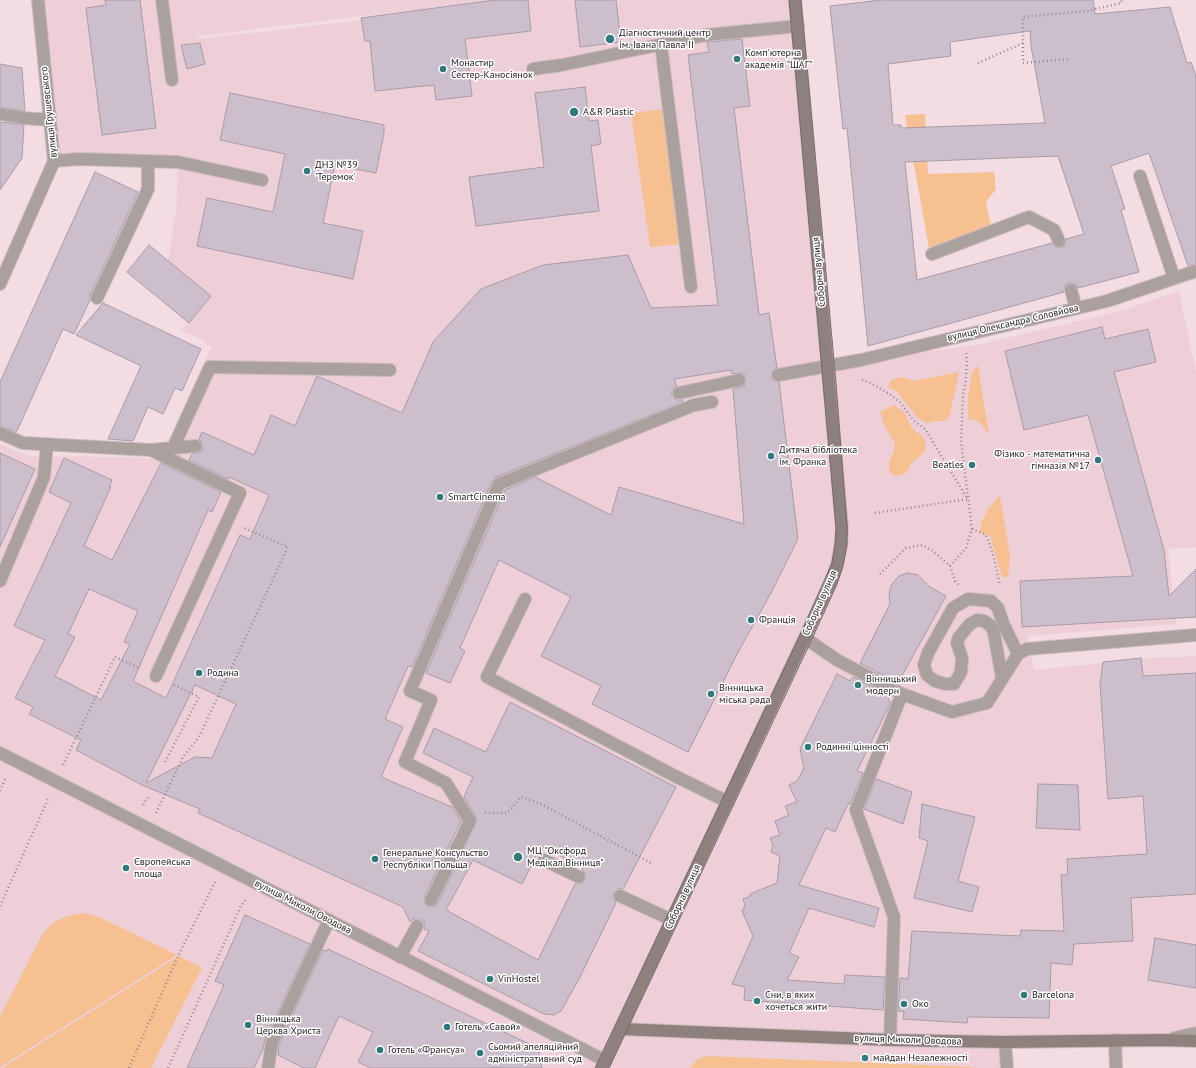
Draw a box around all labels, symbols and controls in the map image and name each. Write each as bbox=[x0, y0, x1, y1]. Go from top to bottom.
place label: Діагностичний центр ім. Івана Павла II bbox=[619, 27, 711, 50]
marker: Діагностичний центр ім. Івана Павла II bbox=[604, 33, 616, 45]
place label: Комп'ютерна академія "ШАГ" bbox=[745, 47, 813, 70]
marker: Комп'ютерна академія "ШАГ" bbox=[732, 54, 742, 64]
place label: Монастир Сестер-Каносіянок bbox=[451, 57, 533, 80]
marker: Монастир Сестер-Каносіянок bbox=[438, 64, 448, 74]
street label: вулиця Грушевського bbox=[38, 66, 60, 158]
marker: A&R Plastic bbox=[568, 106, 580, 118]
place label: A&R Plastic bbox=[583, 106, 634, 118]
place label: ДНЗ №39 'Теремок' bbox=[315, 159, 358, 182]
marker: ДНЗ №39 'Теремок' bbox=[302, 166, 312, 176]
street label: Соборна вулиця bbox=[810, 237, 828, 307]
street label: вулиця Олександра Соловйова bbox=[946, 302, 1080, 344]
place label: Дитяча бібліотека ім. Франка bbox=[779, 444, 857, 468]
place label: Фізико - математична гімназія №17 bbox=[994, 448, 1090, 472]
marker: Дитяча бібліотека ім. Франка bbox=[766, 451, 776, 461]
marker: Фізико - математична гімназія №17 bbox=[1093, 455, 1103, 465]
place label: Beatles bbox=[933, 459, 964, 471]
marker: Beatles bbox=[967, 460, 977, 470]
place label: SmartCinema bbox=[448, 491, 505, 503]
marker: SmartCinema bbox=[435, 492, 445, 502]
street label: Соборна вулиця bbox=[800, 569, 840, 637]
place label: Франція bbox=[759, 614, 795, 626]
marker: Франція bbox=[746, 615, 756, 625]
place label: Родина bbox=[207, 667, 239, 679]
marker: Родина bbox=[194, 668, 204, 678]
place label: Вінницький модерн bbox=[866, 673, 917, 696]
marker: Вінницький модерн bbox=[853, 680, 863, 690]
place label: Вінницька міська рада bbox=[719, 682, 770, 706]
marker: Вінницька міська рада bbox=[706, 689, 716, 699]
place label: Родинні цінності bbox=[816, 741, 889, 753]
marker: Родинні цінності bbox=[803, 742, 813, 752]
place label: МЦ "Оксфорд Медікал Вінниця" bbox=[527, 845, 604, 868]
place label: Генеральне Консульство Республіки Польща bbox=[383, 847, 488, 870]
marker: МЦ "Оксфорд Медікал Вінниця" bbox=[512, 851, 524, 863]
marker: Генеральне Консульство Республіки Польща bbox=[370, 854, 380, 864]
place label: Європейська площа bbox=[134, 856, 190, 880]
marker: Європейська площа bbox=[121, 863, 131, 873]
street label: Соборна вулиця bbox=[663, 863, 703, 931]
street label: вулиця Миколи Оводова bbox=[252, 877, 354, 937]
place label: VinHostel bbox=[498, 973, 539, 985]
marker: VinHostel bbox=[485, 974, 495, 984]
place label: Сни, в яких хочеться жити bbox=[765, 989, 827, 1012]
place label: Barcelona bbox=[1032, 989, 1074, 1001]
marker: Barcelona bbox=[1019, 990, 1029, 1000]
marker: Сни, в яких хочеться жити bbox=[752, 996, 762, 1006]
place label: Око bbox=[912, 998, 929, 1010]
marker: Око bbox=[899, 999, 909, 1009]
place label: Вінницька Церква Христа bbox=[256, 1013, 321, 1036]
marker: Вінницька Церква Христа bbox=[243, 1020, 253, 1030]
place label: Готель «Савой» bbox=[455, 1021, 521, 1033]
marker: Готель «Савой» bbox=[442, 1022, 452, 1032]
street label: вулиця Миколи Оводова bbox=[854, 1032, 962, 1048]
place label: Сьомий апеляційний адміністративний суд bbox=[488, 1041, 582, 1064]
place label: Готель «Франсуа» bbox=[388, 1044, 465, 1056]
marker: Готель «Франсуа» bbox=[375, 1045, 385, 1055]
marker: Сьомий апеляційний адміністративний суд bbox=[475, 1048, 485, 1058]
place label: майдан Незалежності bbox=[873, 1052, 968, 1064]
marker: майдан Незалежності bbox=[860, 1053, 870, 1063]

